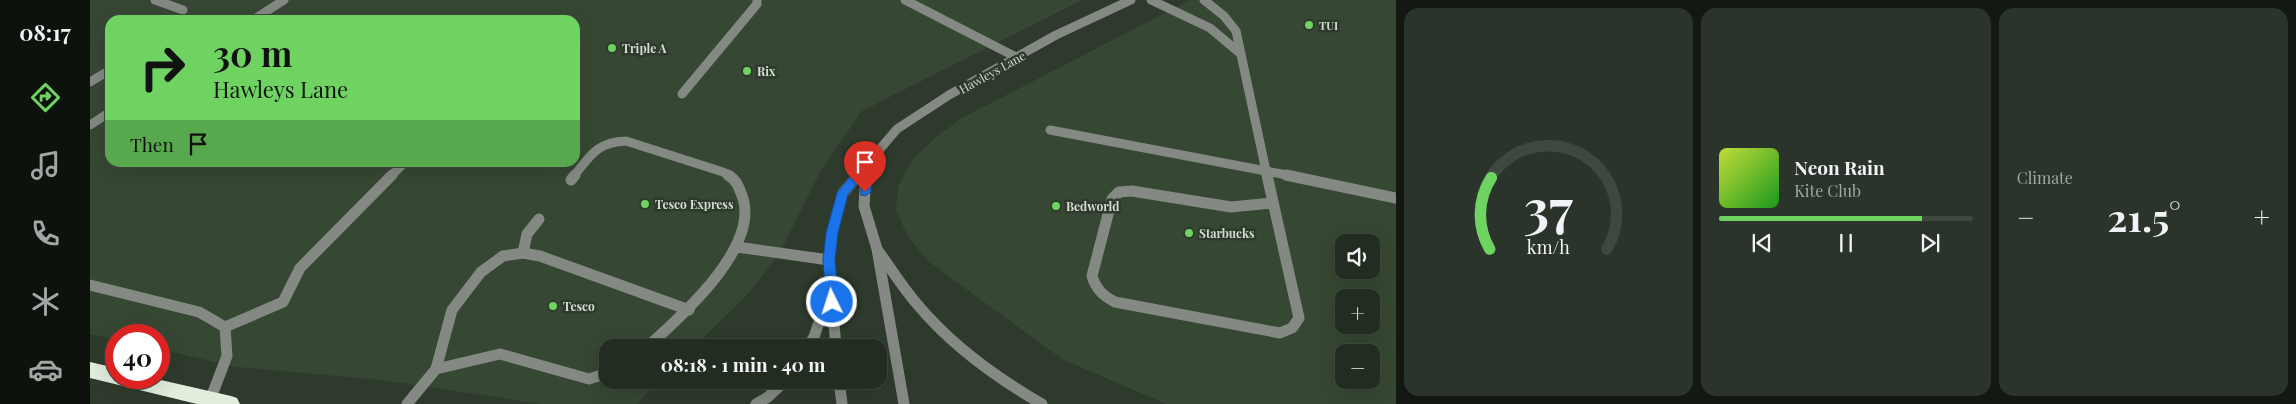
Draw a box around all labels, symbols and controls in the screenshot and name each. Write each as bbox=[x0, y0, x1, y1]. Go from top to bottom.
text: 08:17 bbox=[19, 17, 71, 47]
place label: TUI bbox=[1319, 18, 1338, 33]
marker: TUI bbox=[1303, 19, 1315, 31]
text: 30 m bbox=[213, 29, 293, 76]
icon: right bbox=[130, 35, 195, 100]
place label: Triple A bbox=[622, 40, 668, 56]
marker: Triple A bbox=[606, 42, 618, 54]
street label: Hawleys Lane bbox=[956, 47, 1028, 97]
place label: Rix bbox=[757, 63, 776, 79]
marker: Rix bbox=[741, 65, 753, 77]
text: Hawleys Lane bbox=[213, 74, 348, 104]
icon: directions bbox=[28, 80, 63, 115]
icon: arrive bbox=[184, 130, 212, 158]
text: Then bbox=[130, 131, 174, 157]
pin bbox=[844, 141, 886, 192]
icon: music bbox=[28, 148, 63, 183]
icon: arrive bbox=[851, 148, 879, 176]
text: Neon Rain bbox=[1794, 154, 1885, 180]
text: Climate bbox=[2017, 167, 2073, 188]
text: 37 bbox=[1524, 172, 1574, 241]
text: Kite Club bbox=[1794, 180, 1861, 201]
text: 21.5° bbox=[2108, 191, 2181, 242]
place label: Tesco Express bbox=[655, 196, 734, 212]
marker: Tesco Express bbox=[639, 198, 651, 210]
place label: Bedworld bbox=[1066, 198, 1119, 214]
text: − bbox=[2017, 198, 2035, 235]
text: + bbox=[2254, 198, 2270, 235]
marker: Bedworld bbox=[1050, 200, 1062, 212]
icon: phone bbox=[28, 216, 63, 251]
place label: Starbucks bbox=[1199, 225, 1255, 241]
marker: Starbucks bbox=[1183, 227, 1195, 239]
icon: previous bbox=[1748, 229, 1776, 257]
icon: pause bbox=[1832, 229, 1860, 257]
icon: next bbox=[1916, 229, 1944, 257]
map controls bbox=[1335, 234, 1380, 389]
button: sound bbox=[1335, 234, 1380, 279]
text: km/h bbox=[1527, 235, 1571, 258]
position arrow bbox=[805, 275, 857, 327]
icon: climate bbox=[28, 284, 63, 319]
button: + bbox=[1335, 289, 1380, 334]
place label: Tesco bbox=[563, 298, 595, 314]
marker: Tesco bbox=[547, 300, 559, 312]
speed limit sign: 40 bbox=[105, 324, 170, 389]
button: − bbox=[1335, 344, 1380, 389]
text: 08:18 · 1 min · 40 m bbox=[661, 351, 825, 377]
icon: car bbox=[28, 352, 63, 387]

